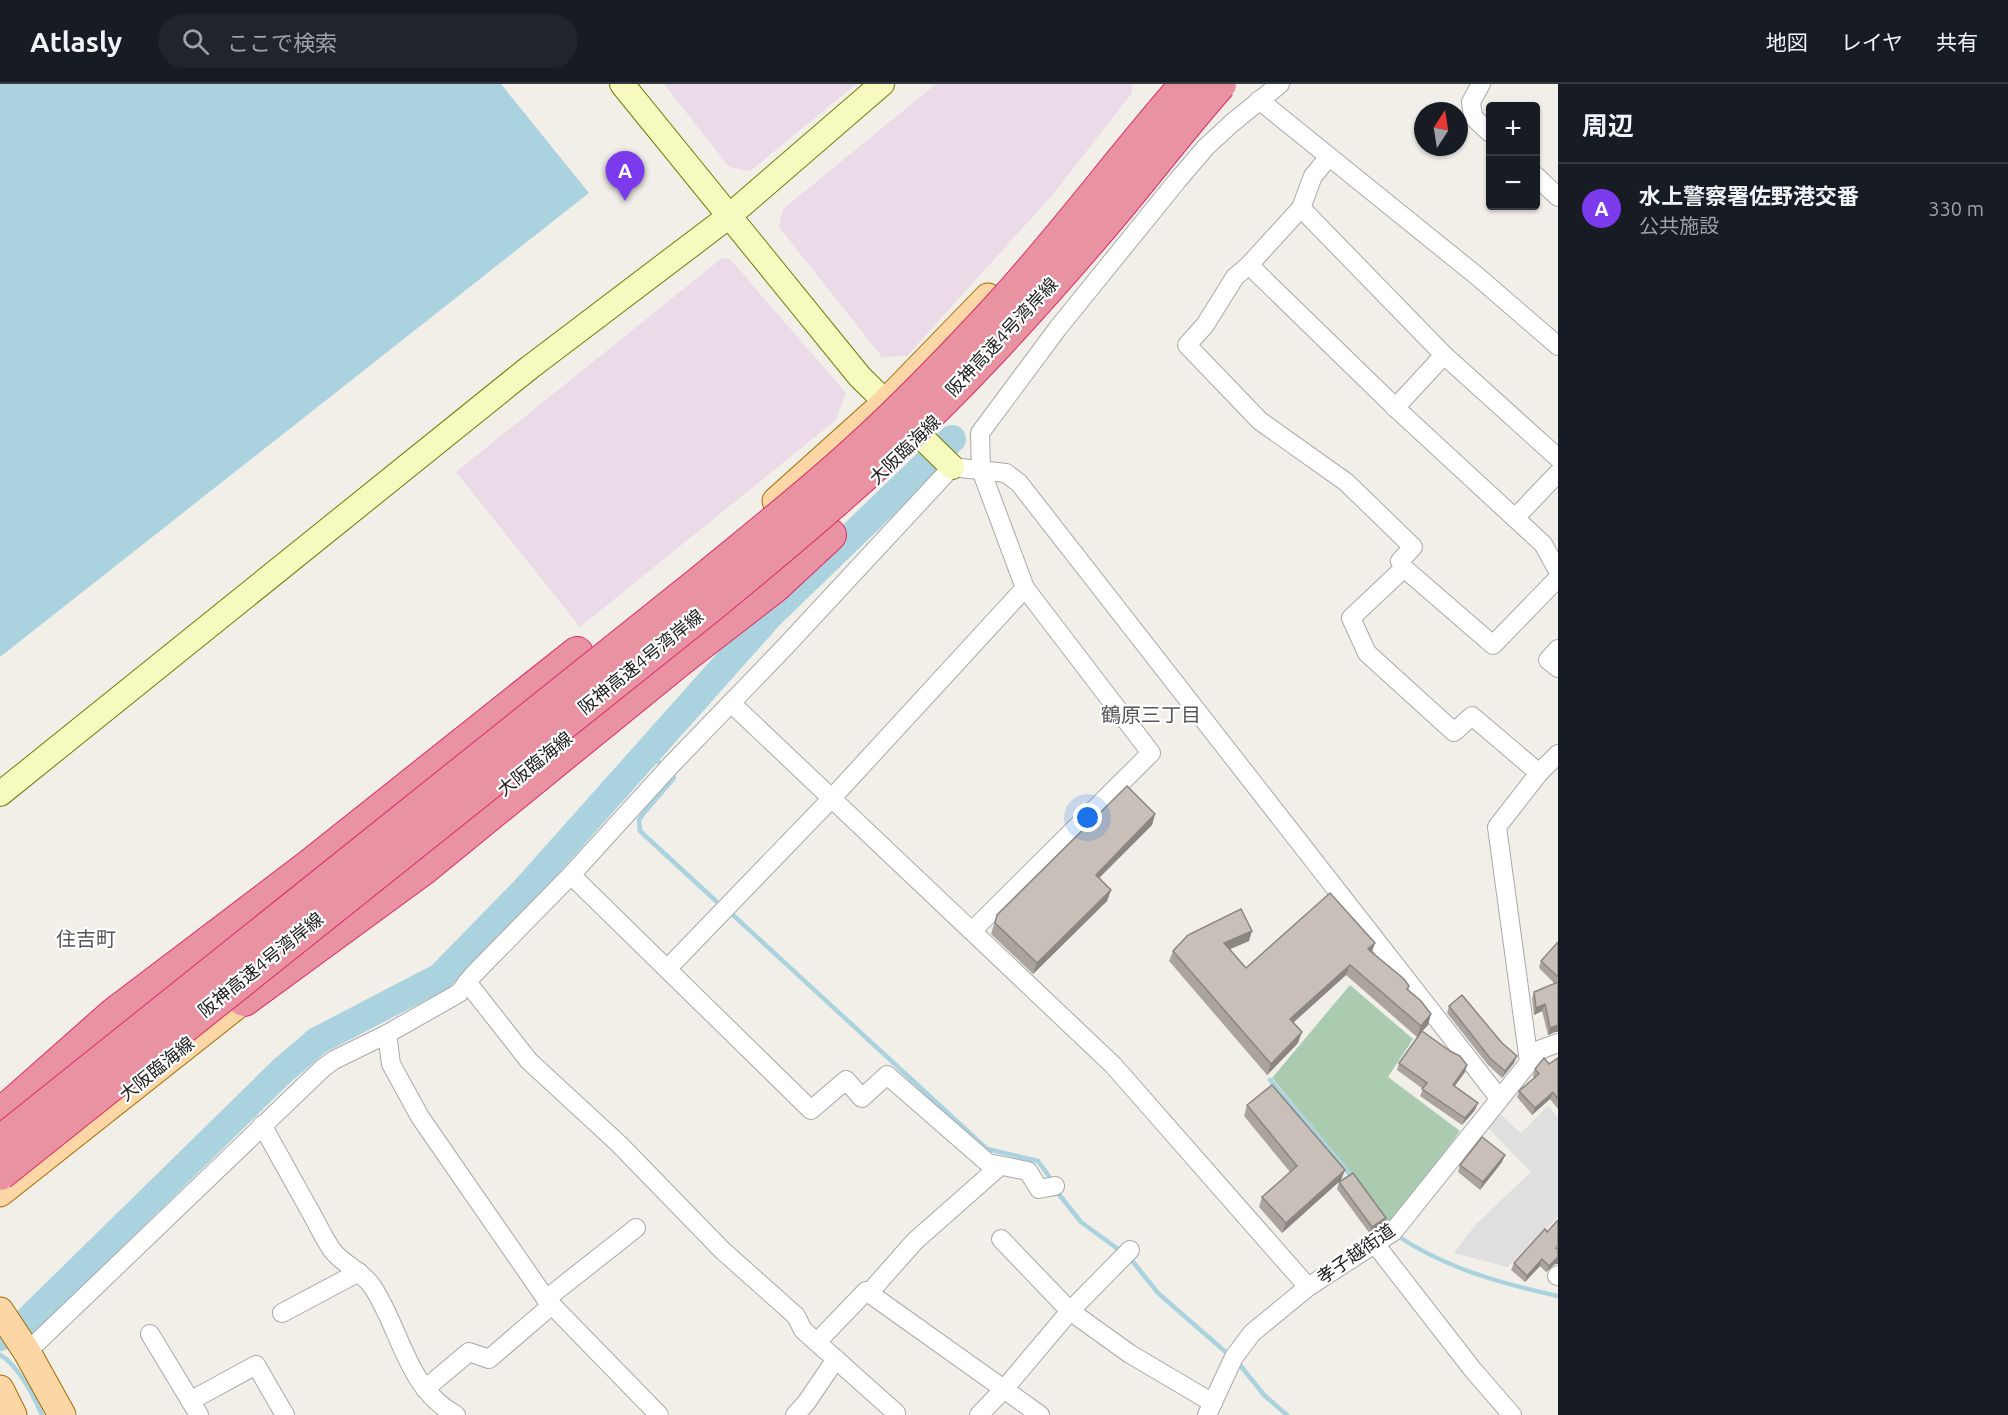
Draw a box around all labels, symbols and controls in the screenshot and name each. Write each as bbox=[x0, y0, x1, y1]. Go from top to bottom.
search box bbox=[158, 14, 578, 68]
icon: search bbox=[179, 25, 212, 58]
text: Atlasly bbox=[30, 26, 122, 57]
text: ここで検索 bbox=[227, 30, 337, 55]
text: 地図 bbox=[1766, 30, 1808, 54]
text: レイヤ bbox=[1841, 30, 1903, 54]
text: 共有 bbox=[1936, 30, 1978, 54]
north arrow bbox=[1414, 102, 1468, 156]
map controls bbox=[1486, 102, 1540, 210]
button: + bbox=[1486, 102, 1540, 156]
text: 周辺 bbox=[1582, 111, 1634, 140]
pin: A bbox=[606, 152, 644, 201]
button: − bbox=[1486, 156, 1540, 210]
text: 水上警察署佐野港交番 bbox=[1639, 183, 1859, 208]
text: A bbox=[1594, 197, 1609, 220]
text: 330 m bbox=[1928, 197, 1984, 220]
text: 公共施設 bbox=[1639, 214, 1719, 237]
street label: 阪神高速4号湾岸線 bbox=[941, 273, 1061, 400]
street label: 大阪臨海線 bbox=[865, 411, 944, 488]
street label: 阪神高速4号湾岸線 bbox=[574, 605, 707, 718]
district label: 鶴原三丁目 bbox=[1101, 703, 1201, 726]
street label: 大阪臨海線 bbox=[493, 727, 576, 799]
your location bbox=[1073, 803, 1102, 832]
street label: 阪神高速4号湾岸線 bbox=[194, 908, 327, 1021]
district label: 住吉町 bbox=[56, 927, 116, 950]
street label: 大阪臨海線 bbox=[115, 1032, 198, 1104]
street label: 孝子越街道 bbox=[1313, 1219, 1398, 1287]

